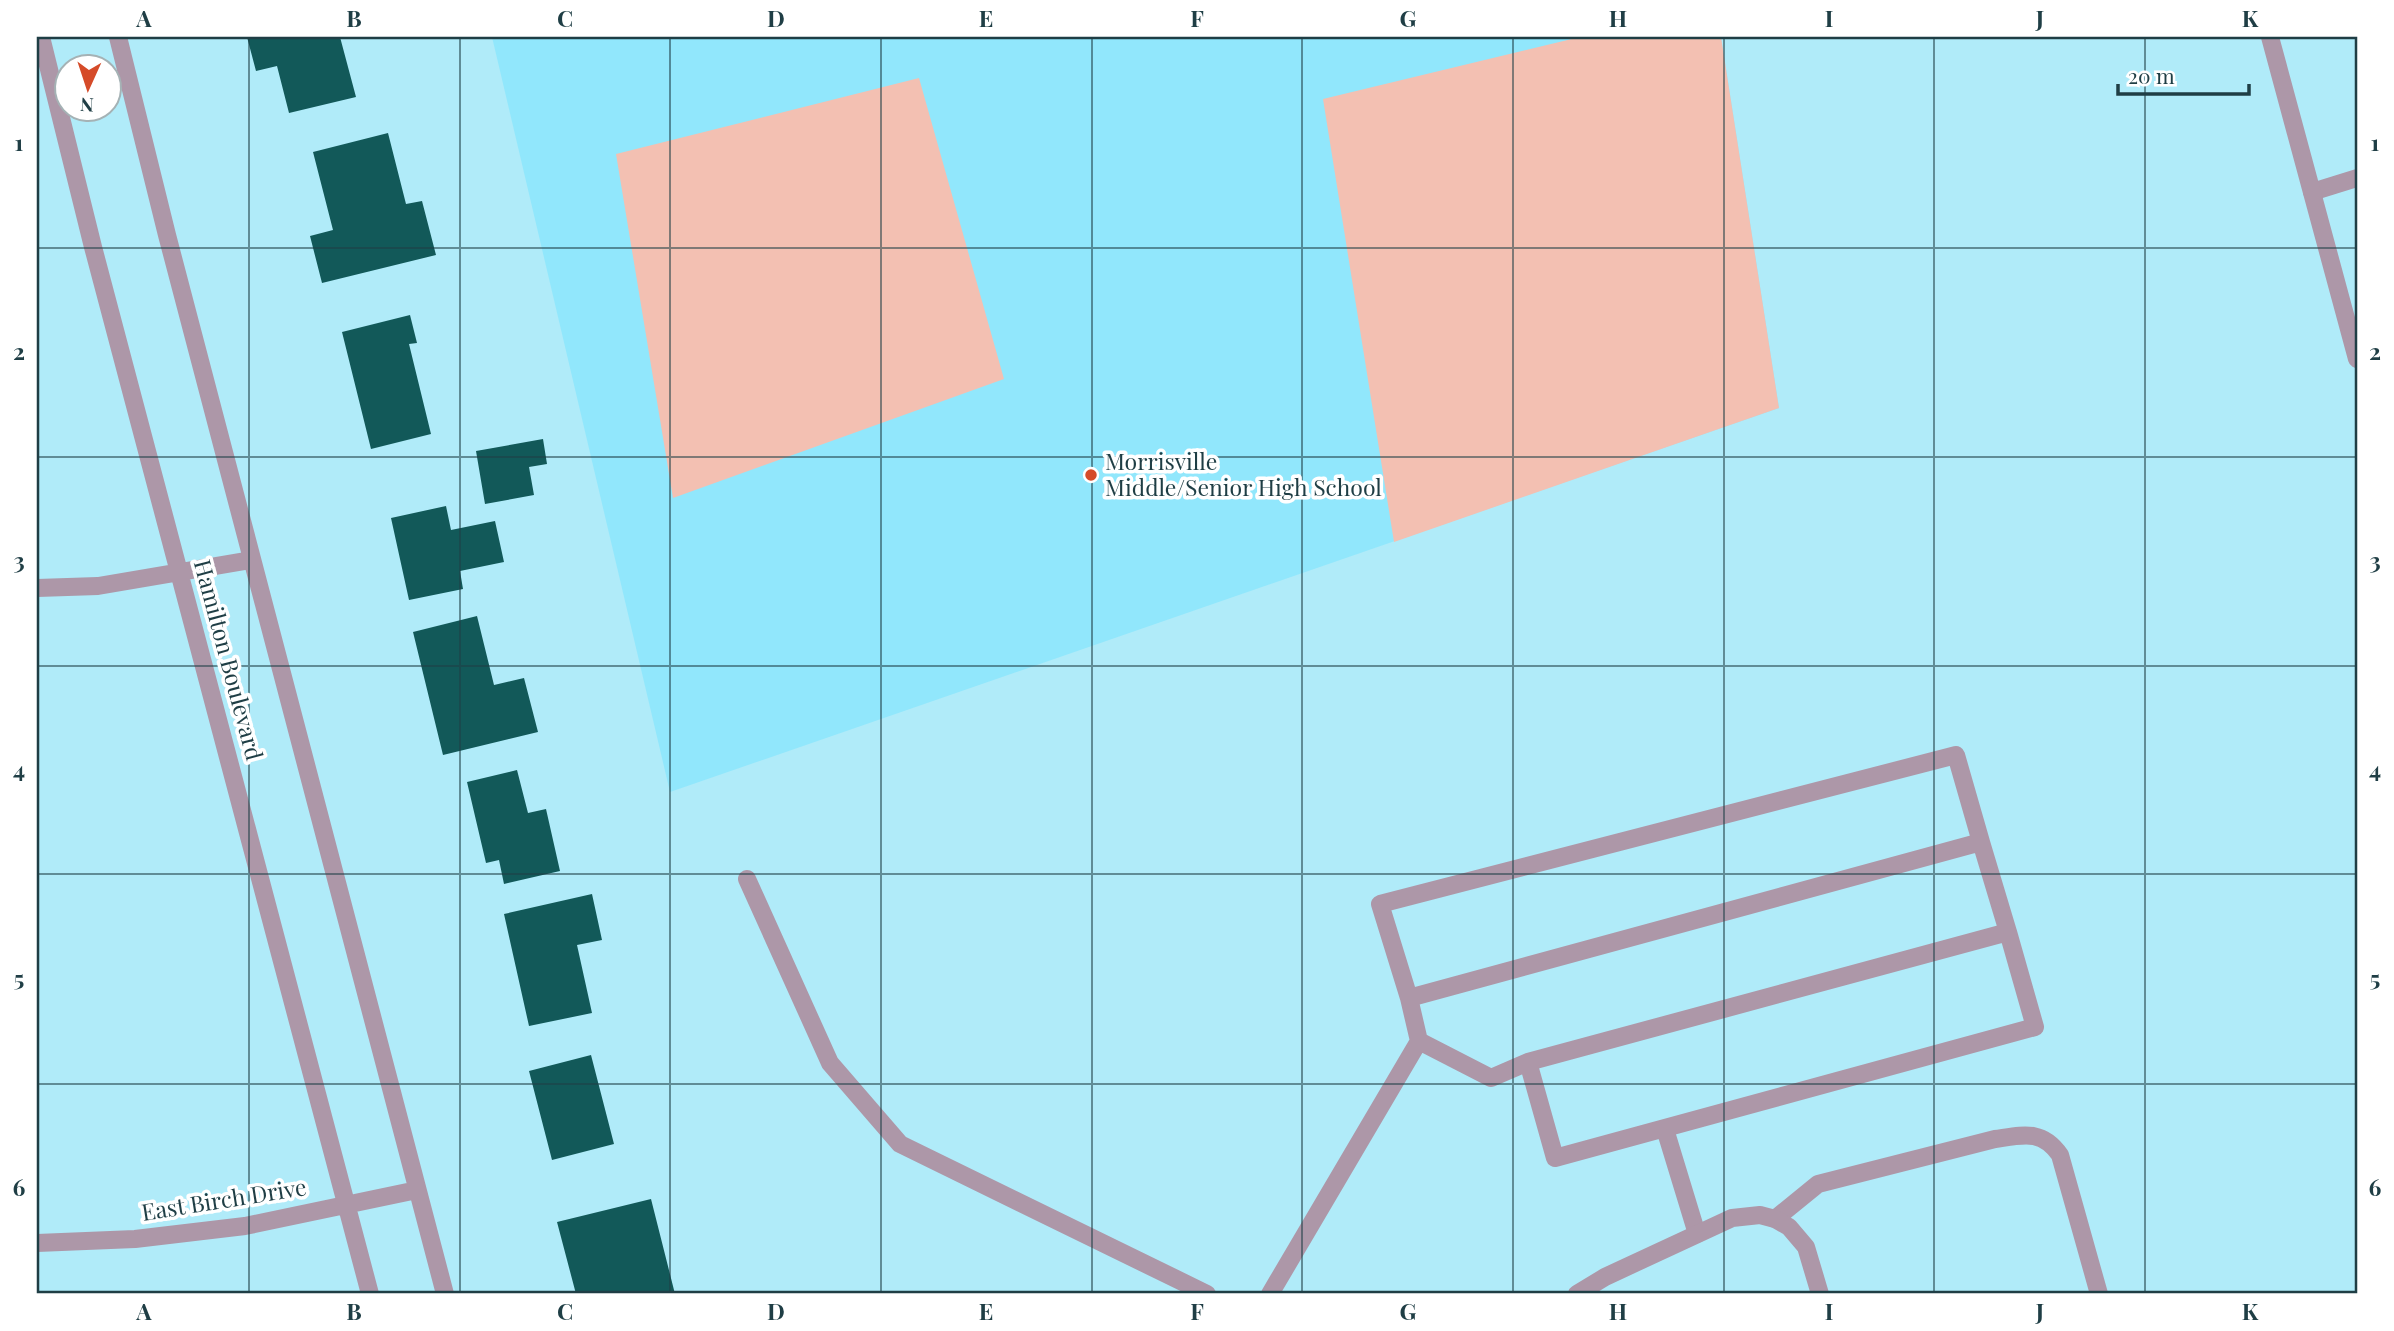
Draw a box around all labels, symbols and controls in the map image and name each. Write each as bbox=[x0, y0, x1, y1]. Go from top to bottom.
text: A bbox=[135, 2, 152, 33]
text: B bbox=[346, 2, 362, 33]
text: C bbox=[557, 2, 573, 33]
text: D bbox=[767, 2, 785, 33]
text: E bbox=[979, 2, 993, 33]
text: F bbox=[1190, 2, 1204, 33]
text: G bbox=[1400, 2, 1417, 33]
text: H bbox=[1609, 2, 1627, 33]
text: I bbox=[1825, 2, 1833, 33]
text: J bbox=[2035, 2, 2044, 33]
text: K bbox=[2242, 2, 2259, 33]
north arrow bbox=[52, 52, 122, 122]
scale bar bbox=[2118, 52, 2249, 96]
text: 20 m bbox=[2128, 61, 2175, 89]
text: N bbox=[79, 93, 95, 119]
text: 1 bbox=[15, 126, 24, 157]
text: 1 bbox=[2371, 126, 2380, 157]
text: 2 bbox=[13, 335, 25, 366]
text: 2 bbox=[2369, 335, 2381, 366]
place label: Morrisville Middle/Senior High School bbox=[1105, 445, 1382, 502]
marker: Morrisville Middle/Senior High School bbox=[1083, 467, 1099, 483]
text: 3 bbox=[13, 544, 25, 575]
text: 3 bbox=[2369, 544, 2381, 575]
street label: Hamilton Boulevard bbox=[188, 556, 271, 763]
text: 4 bbox=[13, 753, 25, 784]
text: 4 bbox=[2369, 753, 2381, 784]
text: 5 bbox=[14, 962, 24, 993]
text: 5 bbox=[2370, 962, 2380, 993]
street label: East Birch Drive bbox=[139, 1170, 309, 1227]
text: 6 bbox=[13, 1171, 26, 1202]
text: 6 bbox=[2369, 1171, 2382, 1202]
text: A bbox=[135, 1295, 152, 1326]
text: B bbox=[346, 1295, 362, 1326]
text: C bbox=[557, 1295, 573, 1326]
text: D bbox=[767, 1295, 785, 1326]
text: E bbox=[979, 1295, 993, 1326]
text: F bbox=[1190, 1295, 1204, 1326]
text: G bbox=[1400, 1295, 1417, 1326]
text: H bbox=[1609, 1295, 1627, 1326]
text: I bbox=[1825, 1295, 1833, 1326]
text: J bbox=[2035, 1295, 2044, 1326]
text: K bbox=[2242, 1295, 2259, 1326]

